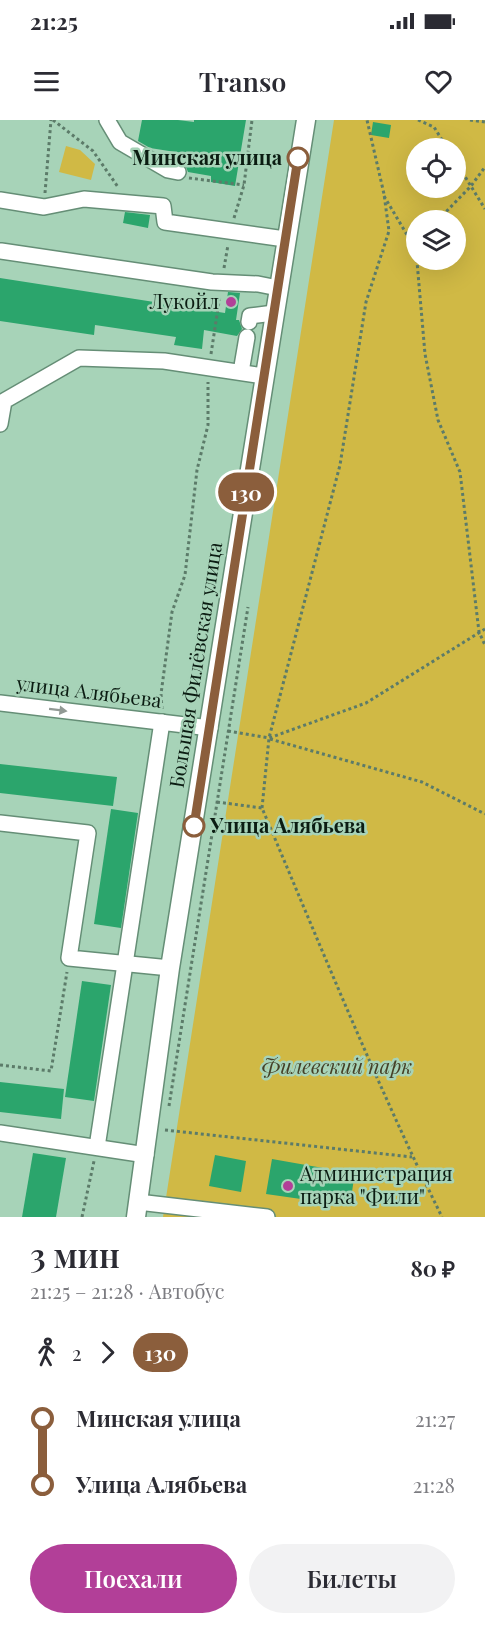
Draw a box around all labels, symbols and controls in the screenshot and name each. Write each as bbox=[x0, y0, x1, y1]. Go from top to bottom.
text: 21:25 bbox=[30, 6, 78, 36]
text: Transo bbox=[199, 63, 286, 99]
icon: menu bbox=[30, 65, 63, 98]
icon: heart bbox=[422, 65, 455, 98]
map controls bbox=[406, 138, 466, 270]
button: locate bbox=[406, 138, 466, 198]
place label: Минская улица bbox=[132, 143, 283, 170]
marker: Минская улица bbox=[287, 147, 309, 169]
button: layers bbox=[406, 210, 466, 270]
place label: Лукойл bbox=[149, 287, 219, 314]
marker: Лукойл bbox=[224, 295, 238, 309]
line badge: 130 bbox=[212, 472, 280, 512]
text: 130 bbox=[230, 478, 262, 506]
street label: Большая Филёвская улица bbox=[162, 540, 227, 790]
street label: улица Алябьева bbox=[14, 668, 163, 713]
one-way arrow bbox=[49, 705, 68, 714]
place label: Улица Алябьева bbox=[209, 811, 366, 838]
marker: Улица Алябьева bbox=[183, 815, 205, 837]
park label: Филевский парк bbox=[262, 1052, 412, 1079]
place label: Администрация парка "Фили" bbox=[299, 1159, 453, 1209]
marker: Администрация парка "Фили" bbox=[281, 1179, 295, 1193]
text: 3 мин bbox=[30, 1232, 120, 1276]
text: 80 ₽ bbox=[411, 1253, 455, 1283]
text: 21:25 – 21:28 · Автобус bbox=[30, 1277, 225, 1304]
icon: walk bbox=[30, 1336, 63, 1369]
icon: forward bbox=[91, 1336, 124, 1369]
text: 130 bbox=[145, 1338, 176, 1366]
text: 2 bbox=[72, 1339, 82, 1366]
text: Минская улица bbox=[76, 1403, 241, 1433]
text: 21:27 bbox=[415, 1405, 455, 1432]
text: Улица Алябьева bbox=[76, 1469, 247, 1499]
text: 21:28 bbox=[413, 1471, 455, 1498]
button: Поехали bbox=[30, 1544, 237, 1613]
button: Билеты bbox=[249, 1544, 455, 1613]

